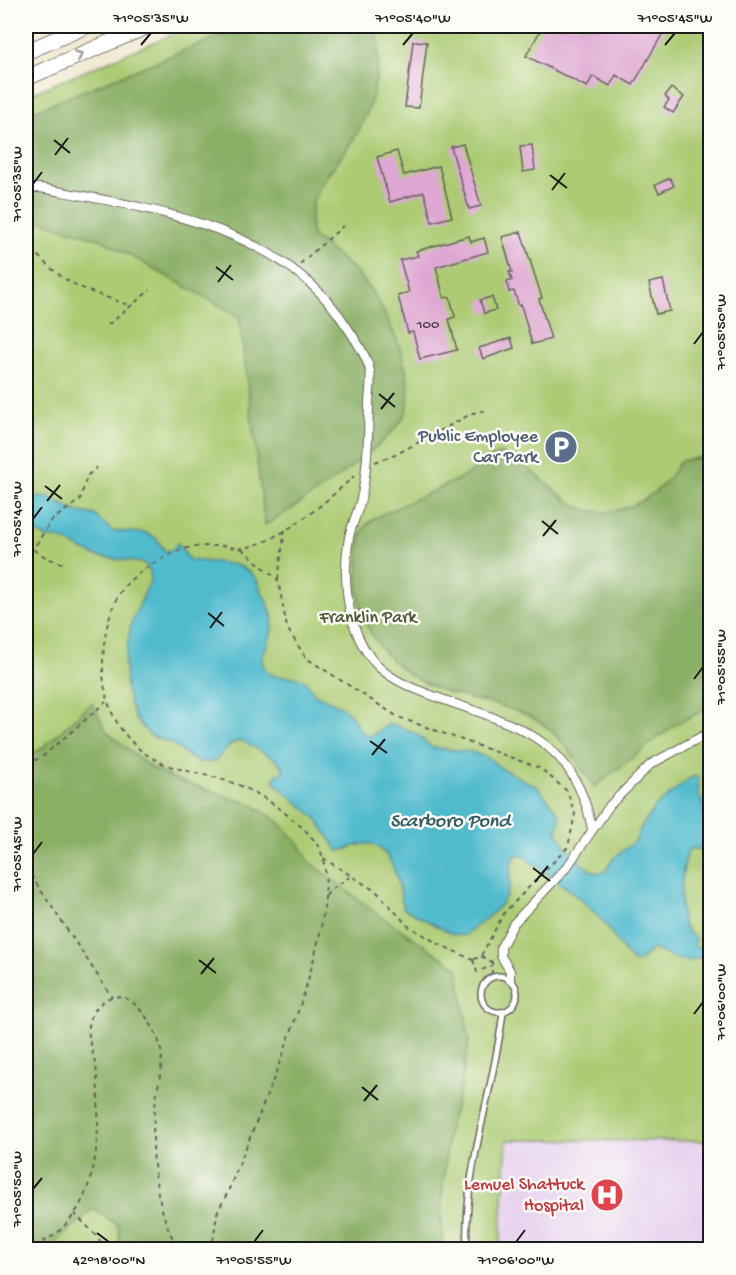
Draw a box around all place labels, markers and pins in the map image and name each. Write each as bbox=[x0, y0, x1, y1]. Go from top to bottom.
place label: Public Employee Car Park bbox=[417, 427, 540, 469]
parking icon: Public Employee Car Park bbox=[543, 429, 579, 465]
place label: Lemuel Shattuck Hospital bbox=[464, 1175, 586, 1217]
hospital icon: Lemuel Shattuck Hospital bbox=[589, 1177, 625, 1213]

